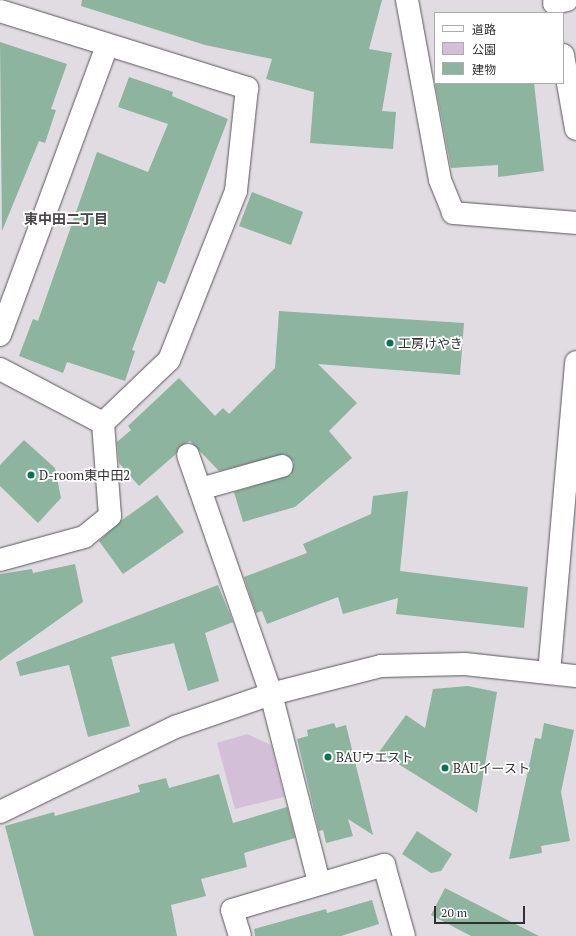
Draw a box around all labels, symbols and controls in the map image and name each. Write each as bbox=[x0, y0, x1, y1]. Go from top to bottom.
legend bbox=[434, 12, 564, 84]
text: 道路 bbox=[472, 22, 496, 37]
text: 公園 bbox=[472, 42, 496, 57]
text: 建物 bbox=[472, 62, 496, 77]
district label: 東中田二丁目 bbox=[24, 211, 108, 227]
place label: 工房けやき bbox=[398, 335, 463, 351]
marker: 工房けやき bbox=[385, 338, 395, 348]
place label: D-room東中田2 bbox=[39, 467, 130, 483]
marker: D-room東中田2 bbox=[26, 470, 36, 480]
place label: BAUウエスト bbox=[336, 749, 414, 765]
marker: BAUウエスト bbox=[323, 752, 333, 762]
place label: BAUイースト bbox=[453, 760, 531, 776]
marker: BAUイースト bbox=[440, 763, 450, 773]
scale bar bbox=[436, 898, 527, 924]
text: 20 m bbox=[441, 905, 467, 920]

